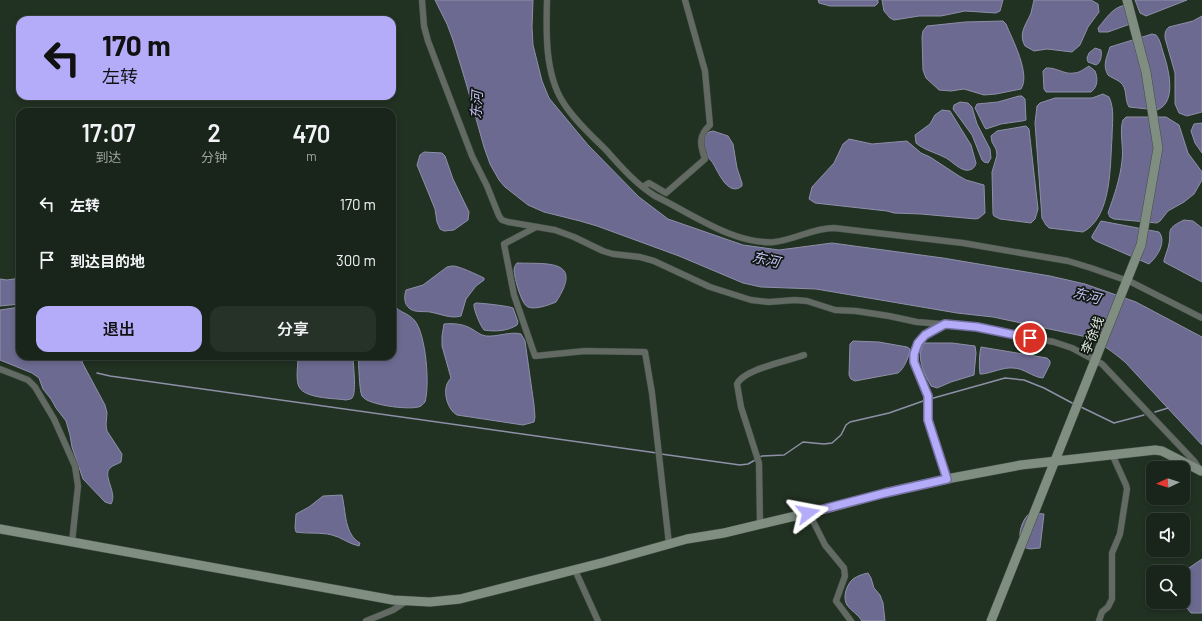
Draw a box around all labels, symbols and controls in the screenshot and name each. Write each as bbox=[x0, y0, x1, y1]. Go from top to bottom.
text: 170 m bbox=[102, 28, 171, 62]
icon: left bbox=[36, 32, 88, 84]
text: 左转 bbox=[102, 65, 138, 87]
water label: 东河 bbox=[467, 88, 485, 119]
text: 17:07 bbox=[81, 118, 136, 147]
text: 2 bbox=[207, 118, 221, 147]
text: 470 bbox=[292, 119, 331, 148]
text: m bbox=[306, 148, 317, 164]
text: 到达 bbox=[95, 149, 122, 165]
text: 分钟 bbox=[201, 149, 227, 165]
icon: left bbox=[36, 193, 58, 215]
text: 170 m bbox=[340, 195, 376, 213]
text: 左转 bbox=[70, 196, 100, 214]
water label: 东河 bbox=[751, 248, 784, 271]
icon: arrive bbox=[36, 249, 58, 271]
text: 300 m bbox=[336, 251, 376, 269]
text: 到达目的地 bbox=[70, 252, 145, 270]
water label: 东河 bbox=[1071, 283, 1106, 308]
button: 退出 bbox=[36, 306, 202, 352]
button: 分享 bbox=[210, 306, 376, 352]
street label: 李徐线 bbox=[1077, 314, 1107, 356]
pin bbox=[1013, 321, 1047, 355]
icon: arrive bbox=[1019, 327, 1041, 349]
north arrow bbox=[1146, 461, 1190, 505]
map controls bbox=[1146, 461, 1190, 609]
position arrow bbox=[787, 492, 829, 534]
button: sound bbox=[1146, 513, 1190, 557]
button: search bbox=[1146, 565, 1190, 609]

